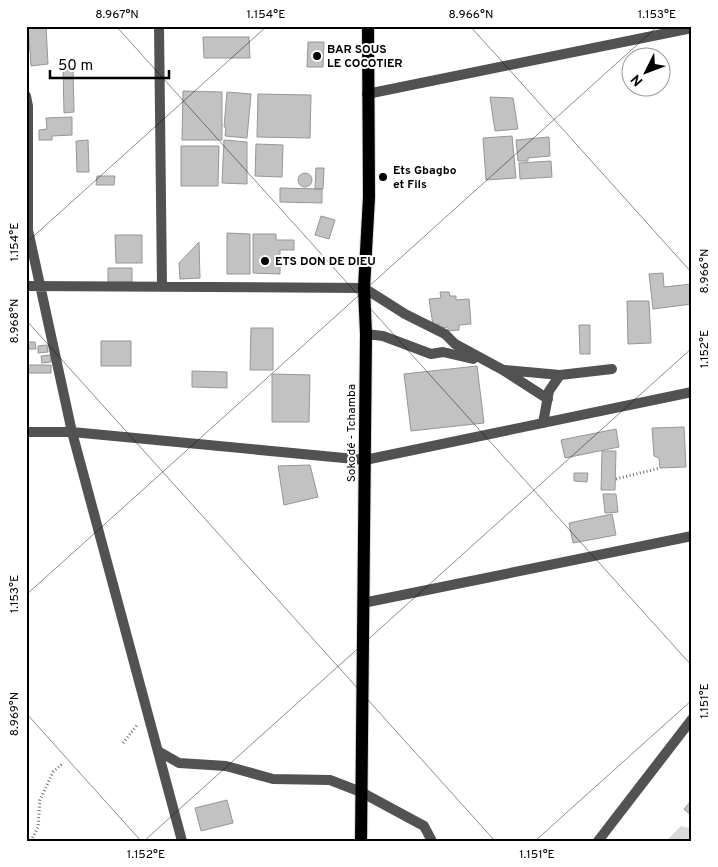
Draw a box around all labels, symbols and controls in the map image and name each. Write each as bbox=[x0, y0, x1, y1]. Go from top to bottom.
text: 8.967°N bbox=[95, 7, 139, 23]
text: 1.154°E bbox=[247, 7, 285, 23]
text: 8.966°N bbox=[449, 7, 493, 23]
text: 1.153°E bbox=[638, 7, 676, 23]
place label: BAR SOUS LE COCOTIER bbox=[327, 42, 403, 72]
scale bar bbox=[50, 48, 169, 80]
north arrow bbox=[620, 48, 670, 98]
marker: BAR SOUS LE COCOTIER bbox=[311, 50, 323, 62]
text: 50 m bbox=[58, 57, 93, 76]
text: N bbox=[628, 70, 647, 89]
place label: Ets Gbagbo et Fils bbox=[393, 163, 457, 193]
marker: Ets Gbagbo et Fils bbox=[377, 171, 389, 183]
text: 1.154°E bbox=[7, 223, 23, 261]
text: 8.966°N bbox=[697, 249, 713, 293]
place label: ETS DON DE DIEU bbox=[275, 254, 376, 270]
marker: ETS DON DE DIEU bbox=[259, 255, 271, 267]
text: 8.968°N bbox=[7, 298, 23, 344]
text: 1.152°E bbox=[697, 330, 713, 368]
street label: Sokodé - Tchamba bbox=[344, 384, 360, 482]
text: 1.153°E bbox=[7, 575, 23, 613]
text: 1.151°E bbox=[697, 683, 713, 719]
text: 8.969°N bbox=[7, 692, 23, 736]
text: 1.152°E bbox=[127, 847, 165, 863]
text: 1.151°E bbox=[519, 847, 555, 863]

